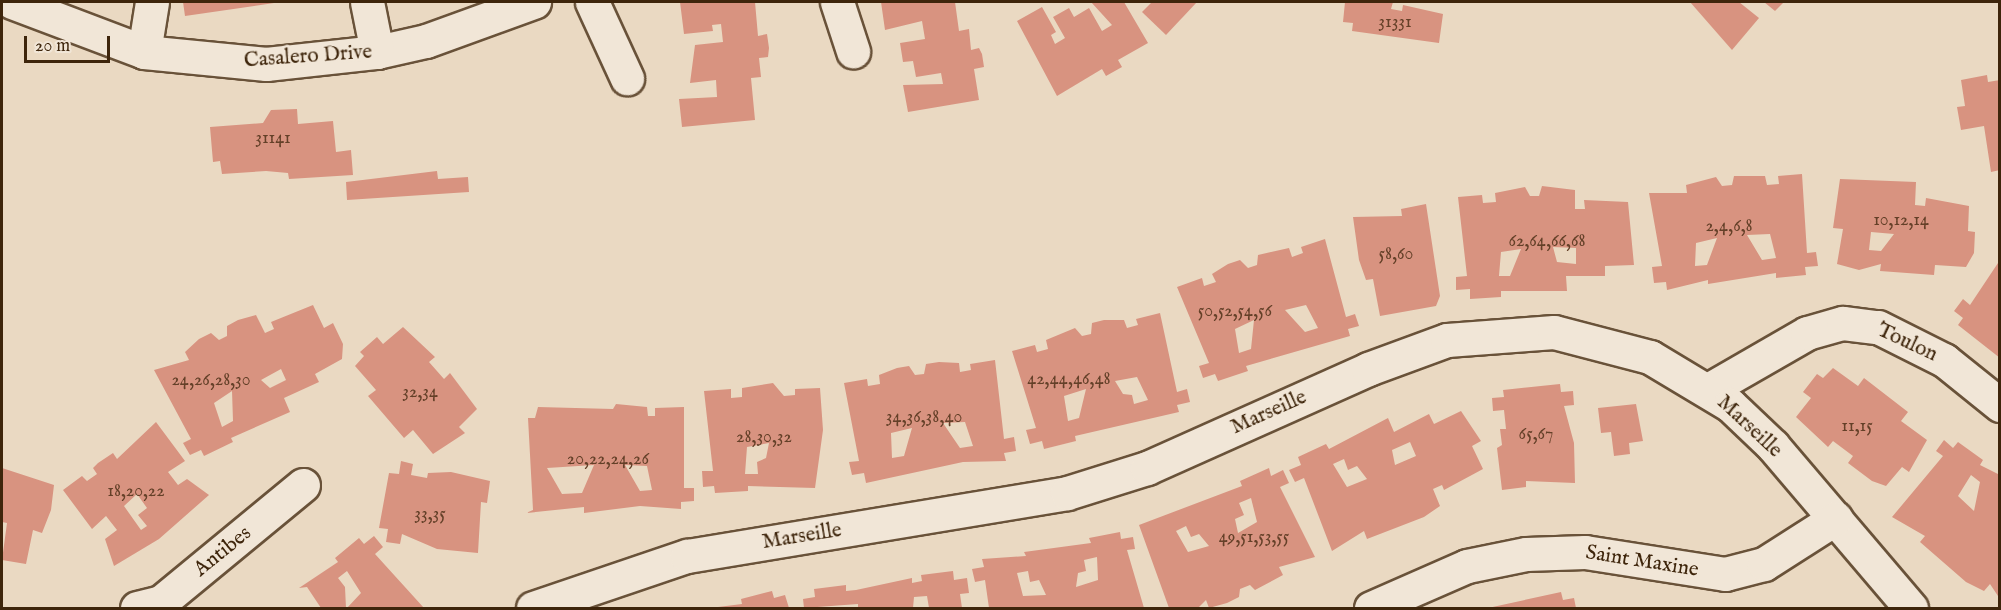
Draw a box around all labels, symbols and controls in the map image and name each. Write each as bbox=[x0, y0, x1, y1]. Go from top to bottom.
house number: 31331 bbox=[1378, 12, 1412, 34]
scale bar bbox=[27, 24, 112, 62]
text: 20 m bbox=[35, 35, 70, 58]
street label: Casalero Drive bbox=[243, 40, 373, 74]
house number: 31141 bbox=[255, 128, 291, 150]
house number: 10,12,14 bbox=[1873, 210, 1929, 232]
house number: 2,4,6,8 bbox=[1705, 216, 1753, 238]
house number: 62,64,66,68 bbox=[1508, 231, 1586, 253]
house number: 58,60 bbox=[1379, 244, 1413, 266]
house number: 50,52,54,56 bbox=[1198, 301, 1272, 323]
street label: Toulon bbox=[1873, 318, 1941, 368]
house number: 42,44,46,48 bbox=[1027, 369, 1111, 391]
house number: 24,26,28,30 bbox=[171, 370, 251, 392]
house number: 32,34 bbox=[402, 382, 438, 404]
street label: Marseille bbox=[1227, 385, 1311, 441]
street label: Marseille bbox=[1711, 390, 1787, 464]
house number: 34,36,38,40 bbox=[886, 407, 962, 429]
house number: 11,15 bbox=[1841, 416, 1873, 438]
house number: 65,67 bbox=[1519, 424, 1553, 446]
house number: 28,30,32 bbox=[736, 427, 792, 449]
house number: 20,22,24,26 bbox=[567, 449, 649, 471]
house number: 18,20,22 bbox=[107, 481, 165, 503]
house number: 33,35 bbox=[414, 504, 446, 526]
street label: Marseille bbox=[760, 518, 844, 556]
street label: Antibes bbox=[189, 521, 257, 583]
house number: 49,51,53,55 bbox=[1219, 527, 1289, 549]
street label: Saint Maxine bbox=[1584, 541, 1700, 583]

